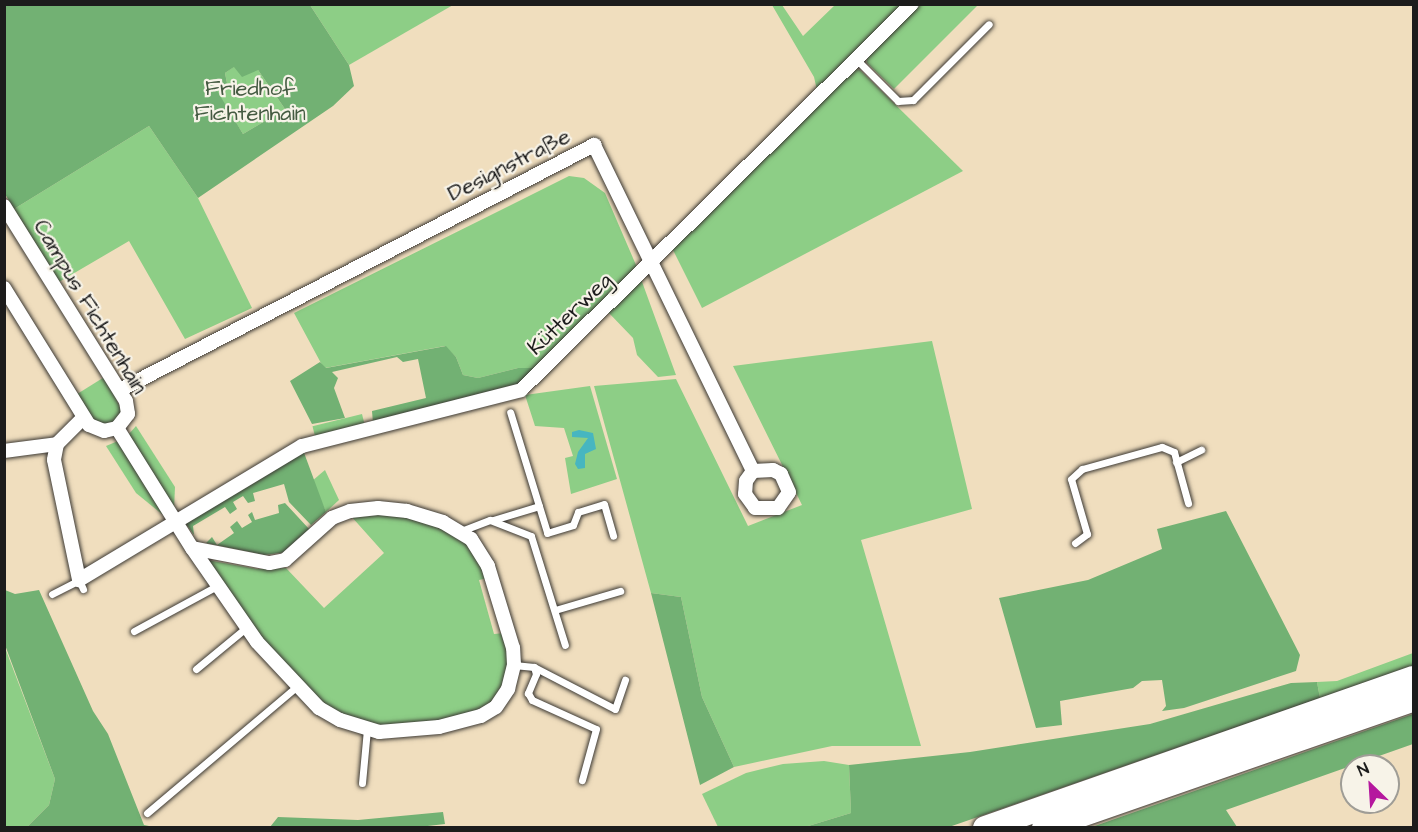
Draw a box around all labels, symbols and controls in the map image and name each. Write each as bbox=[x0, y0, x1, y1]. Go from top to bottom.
park label: Friedhof Fichtenhain bbox=[194, 75, 306, 126]
street label: Designstraße bbox=[443, 123, 575, 207]
street label: Campus Fichtenhain bbox=[28, 215, 152, 399]
street label: Kütterweg bbox=[522, 267, 618, 361]
north arrow bbox=[1340, 754, 1400, 814]
text: N bbox=[1354, 757, 1372, 782]

